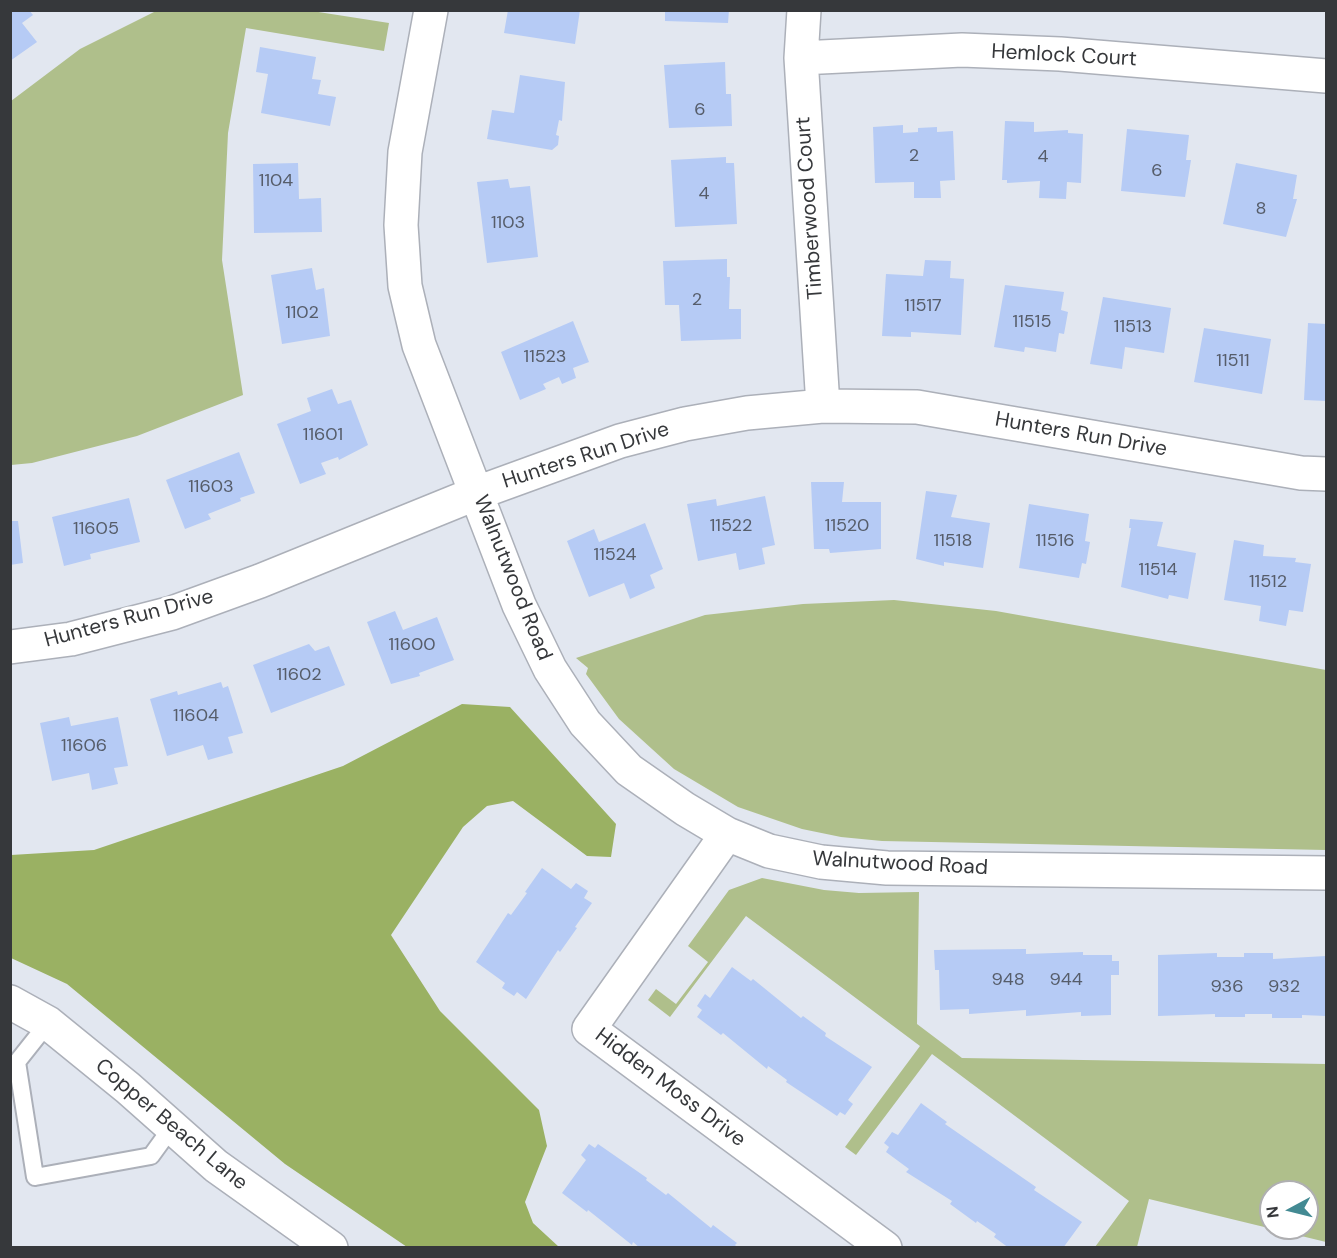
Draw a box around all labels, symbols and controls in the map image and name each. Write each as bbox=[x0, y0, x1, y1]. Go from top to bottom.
street label: Hemlock Court bbox=[991, 40, 1137, 72]
house number: 6 bbox=[694, 99, 706, 121]
street label: Timberwood Court bbox=[791, 116, 829, 300]
house number: 2 bbox=[909, 145, 919, 167]
house number: 4 bbox=[1038, 146, 1048, 168]
house number: 6 bbox=[1151, 160, 1163, 182]
house number: 1104 bbox=[259, 170, 293, 192]
house number: 4 bbox=[699, 183, 709, 205]
house number: 8 bbox=[1256, 198, 1266, 220]
house number: 1103 bbox=[491, 212, 525, 234]
house number: 2 bbox=[692, 289, 702, 311]
house number: 11517 bbox=[904, 295, 942, 317]
house number: 1102 bbox=[285, 302, 319, 324]
house number: 11515 bbox=[1013, 311, 1051, 333]
house number: 11513 bbox=[1114, 316, 1152, 338]
house number: 11523 bbox=[524, 346, 566, 368]
house number: 11511 bbox=[1216, 350, 1250, 372]
street label: Hunters Run Drive bbox=[993, 407, 1169, 463]
street label: Hunters Run Drive bbox=[499, 417, 673, 495]
house number: 11601 bbox=[303, 424, 343, 446]
house number: 11603 bbox=[188, 476, 234, 498]
street label: Walnutwood Road bbox=[467, 492, 557, 664]
house number: 11522 bbox=[710, 515, 752, 537]
house number: 11520 bbox=[825, 515, 869, 537]
house number: 11605 bbox=[73, 518, 119, 540]
house number: 11518 bbox=[934, 530, 972, 552]
house number: 11516 bbox=[1035, 530, 1075, 552]
house number: 11524 bbox=[594, 544, 636, 566]
house number: 11514 bbox=[1139, 559, 1177, 581]
house number: 11512 bbox=[1249, 571, 1287, 593]
street label: Hunters Run Drive bbox=[42, 584, 216, 654]
house number: 11600 bbox=[388, 634, 436, 656]
house number: 11602 bbox=[276, 664, 322, 686]
house number: 11604 bbox=[173, 705, 219, 727]
house number: 11606 bbox=[61, 735, 107, 757]
street label: Walnutwood Road bbox=[812, 847, 988, 881]
house number: 948 bbox=[991, 969, 1025, 991]
house number: 944 bbox=[1049, 969, 1083, 991]
house number: 936 bbox=[1211, 976, 1243, 998]
house number: 932 bbox=[1268, 976, 1300, 998]
street label: Hidden Moss Drive bbox=[590, 1023, 750, 1153]
street label: Copper Beach Lane bbox=[90, 1054, 252, 1196]
north arrow bbox=[1259, 1180, 1319, 1240]
text: N bbox=[1261, 1205, 1284, 1219]

